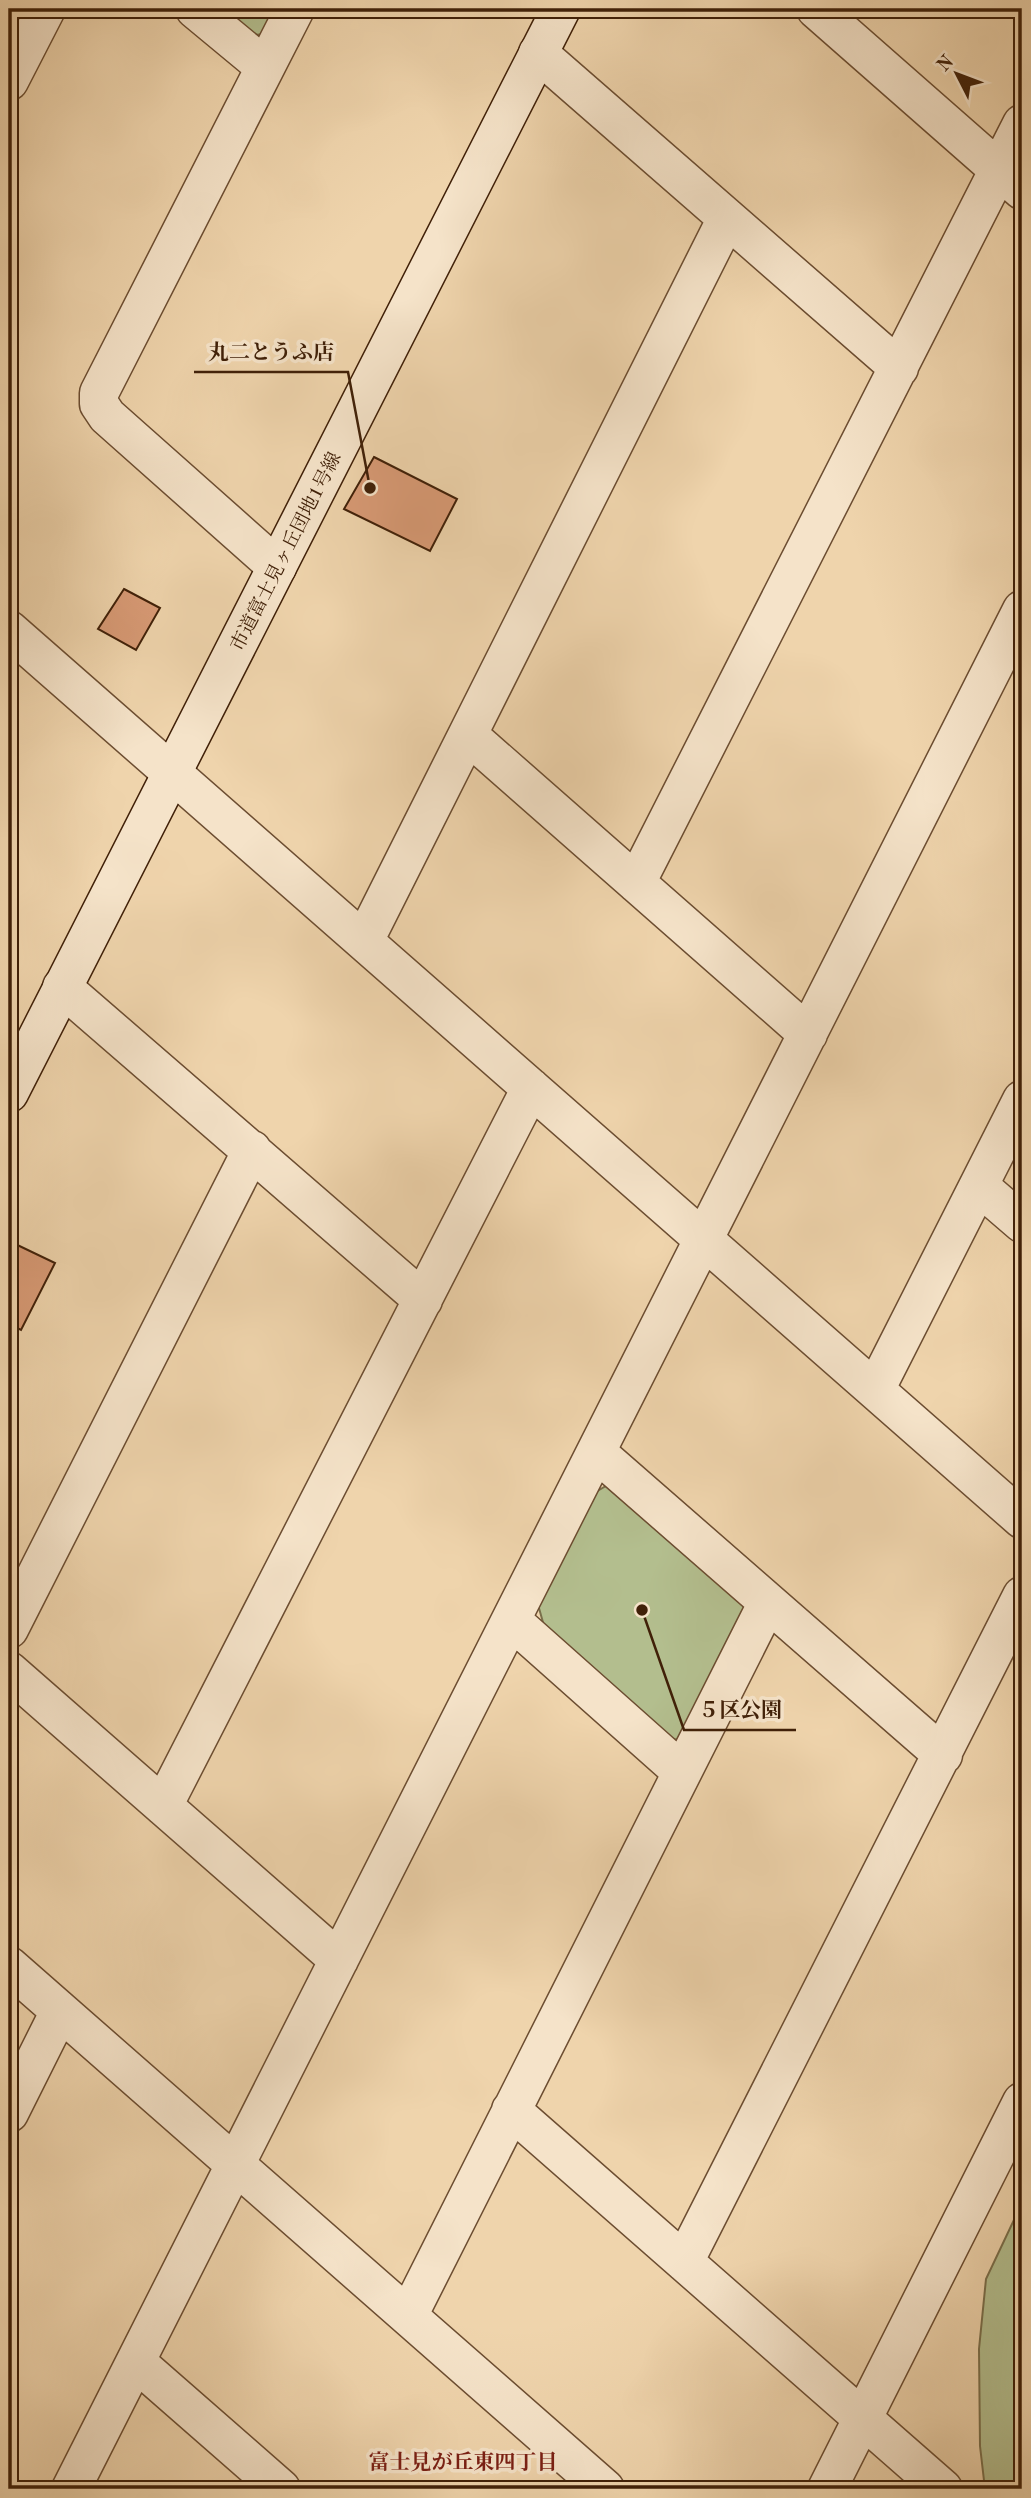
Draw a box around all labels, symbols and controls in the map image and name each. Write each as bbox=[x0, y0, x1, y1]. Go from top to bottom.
north arrow bbox=[922, 38, 992, 108]
text: N bbox=[934, 52, 958, 76]
callout: 丸二とうふ店 bbox=[194, 330, 348, 372]
text: 丸二とうふ店 bbox=[208, 341, 334, 364]
street label: 市道富士見ヶ丘団地1号線 bbox=[227, 449, 346, 654]
callout: ５区公園 bbox=[684, 1688, 796, 1730]
text: ５区公園 bbox=[698, 1699, 782, 1722]
district label: 富士見が丘東四丁目 bbox=[369, 2451, 558, 2474]

